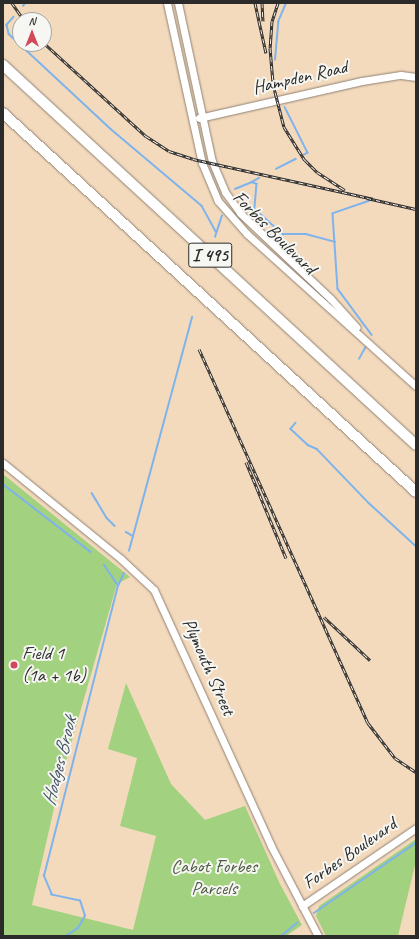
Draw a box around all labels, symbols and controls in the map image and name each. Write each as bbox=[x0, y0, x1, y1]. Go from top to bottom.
north arrow bbox=[12, 12, 52, 52]
text: N bbox=[29, 14, 35, 28]
street label: Hampden Road bbox=[251, 56, 349, 100]
street label: Forbes Boulevard bbox=[227, 186, 321, 280]
road number: I 495 bbox=[188, 239, 232, 271]
street label: Plymouth Street bbox=[176, 615, 240, 719]
place label: Field 1 (1a + 1b) bbox=[22, 643, 86, 687]
marker: Field 1 (1a + 1b) bbox=[9, 660, 19, 670]
water label: Hodges Brook bbox=[36, 714, 82, 808]
street label: Forbes Boulevard bbox=[299, 813, 401, 895]
park label: Cabot Forbes Parcels bbox=[171, 856, 257, 900]

